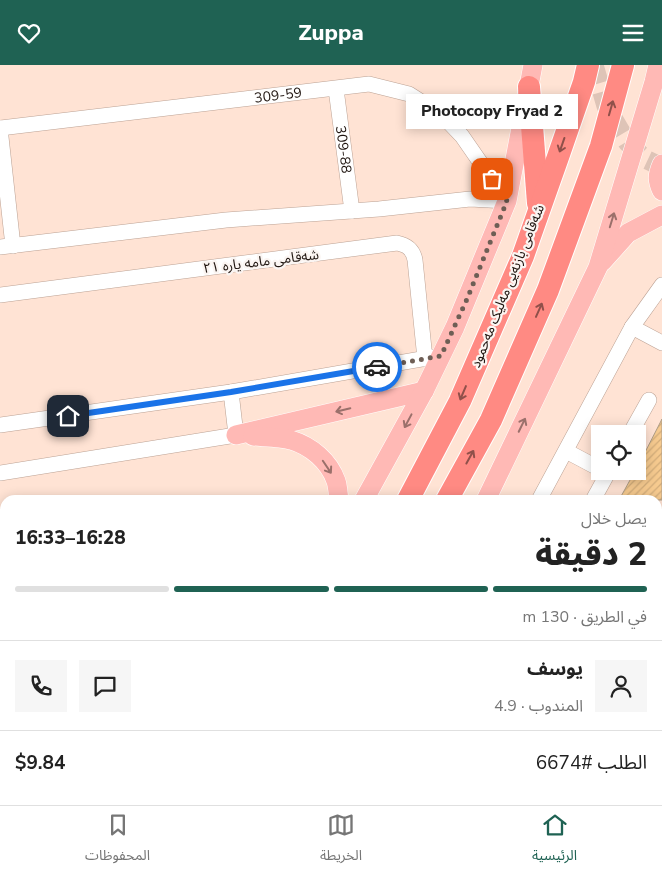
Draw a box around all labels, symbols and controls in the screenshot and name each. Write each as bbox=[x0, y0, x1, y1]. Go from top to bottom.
text: Zuppa bbox=[298, 18, 364, 48]
icon: heart bbox=[15, 19, 43, 47]
icon: menu bbox=[619, 19, 647, 47]
street label: 309-59 bbox=[253, 83, 303, 108]
callout: Photocopy Fryad 2 bbox=[406, 94, 578, 129]
text: Photocopy Fryad 2 bbox=[421, 100, 563, 122]
one-way arrow bbox=[607, 100, 617, 116]
street label: 309-88 bbox=[331, 125, 356, 175]
one-way arrow bbox=[557, 136, 567, 152]
pin bbox=[471, 158, 513, 200]
icon: bag bbox=[478, 165, 506, 193]
street label: شەقامی بازنەیی مەلیک مەحمود bbox=[466, 202, 549, 371]
one-way arrow bbox=[608, 213, 617, 229]
street label: شەقامی مامە یارە ٢١ bbox=[202, 245, 320, 278]
one-way arrow bbox=[535, 303, 545, 318]
courier bbox=[352, 342, 402, 392]
icon: car bbox=[363, 353, 391, 381]
one-way arrow bbox=[458, 385, 468, 400]
pin bbox=[47, 395, 89, 437]
icon: home bbox=[54, 402, 82, 430]
one-way arrow bbox=[335, 406, 351, 415]
one-way arrow bbox=[403, 413, 413, 428]
one-way arrow bbox=[517, 417, 527, 432]
map controls bbox=[591, 425, 646, 480]
button: locate bbox=[591, 425, 646, 480]
one-way arrow bbox=[465, 450, 475, 465]
one-way arrow bbox=[322, 460, 332, 474]
text: يصل خلال bbox=[581, 508, 647, 530]
text: 16:28–16:33 bbox=[15, 525, 126, 551]
text: 2 دقيقة bbox=[535, 533, 647, 576]
text: في الطريق · 130 m bbox=[523, 606, 647, 628]
text: يوسف bbox=[527, 656, 583, 682]
button: phone bbox=[15, 660, 67, 712]
button: chat bbox=[79, 660, 131, 712]
button: person bbox=[595, 660, 647, 712]
text: المندوب · 4.9 bbox=[494, 695, 583, 717]
text: $9.84 bbox=[15, 750, 65, 776]
text: الطلب #6674 bbox=[536, 750, 647, 776]
tab: المحفوظات bbox=[85, 811, 150, 870]
tab: الخريطة bbox=[320, 811, 362, 870]
tab: الرئيسية bbox=[532, 811, 577, 870]

